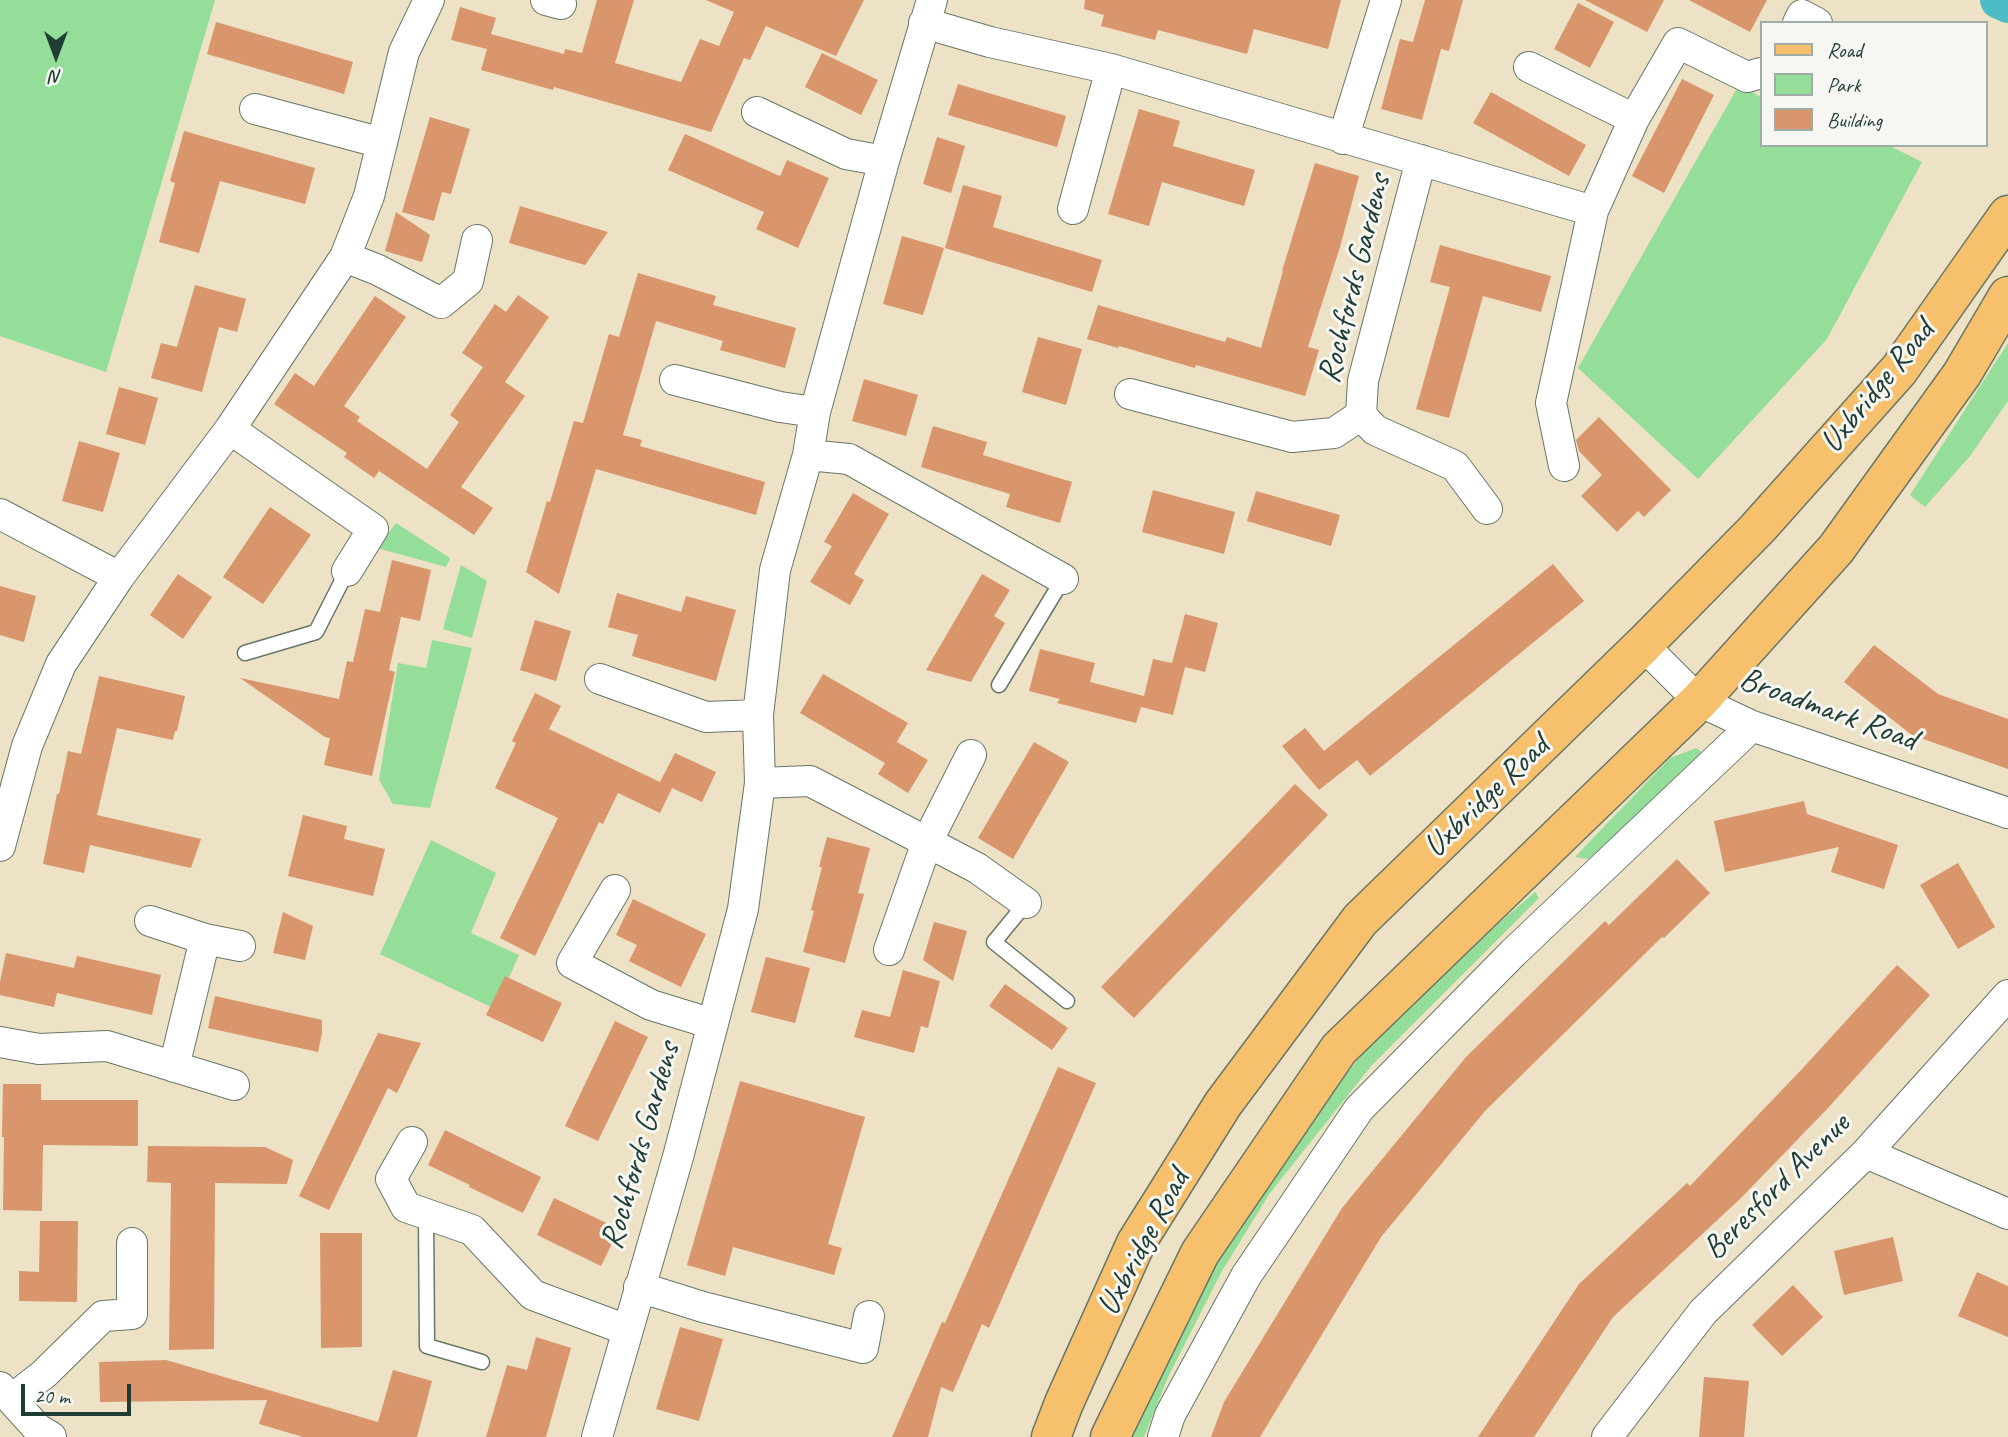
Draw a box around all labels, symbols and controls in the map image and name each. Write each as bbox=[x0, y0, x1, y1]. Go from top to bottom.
north arrow bbox=[21, 21, 91, 91]
legend bbox=[1759, 21, 1987, 147]
text: Road bbox=[1827, 37, 1862, 63]
text: N bbox=[50, 65, 62, 89]
text: Park bbox=[1827, 72, 1860, 98]
text: Building bbox=[1827, 107, 1882, 133]
street label: Rochfords Gardens bbox=[1310, 171, 1400, 387]
street label: Uxbridge Road bbox=[1813, 313, 1943, 461]
street label: Broadmark Road bbox=[1734, 660, 1922, 760]
street label: Uxbridge Road bbox=[1416, 727, 1558, 867]
street label: Rochfords Gardens bbox=[593, 1038, 689, 1254]
street label: Beresford Avenue bbox=[1695, 1105, 1859, 1269]
street label: Uxbridge Road bbox=[1089, 1163, 1199, 1323]
scale bar bbox=[24, 1370, 135, 1414]
text: 20 m bbox=[34, 1383, 70, 1409]

